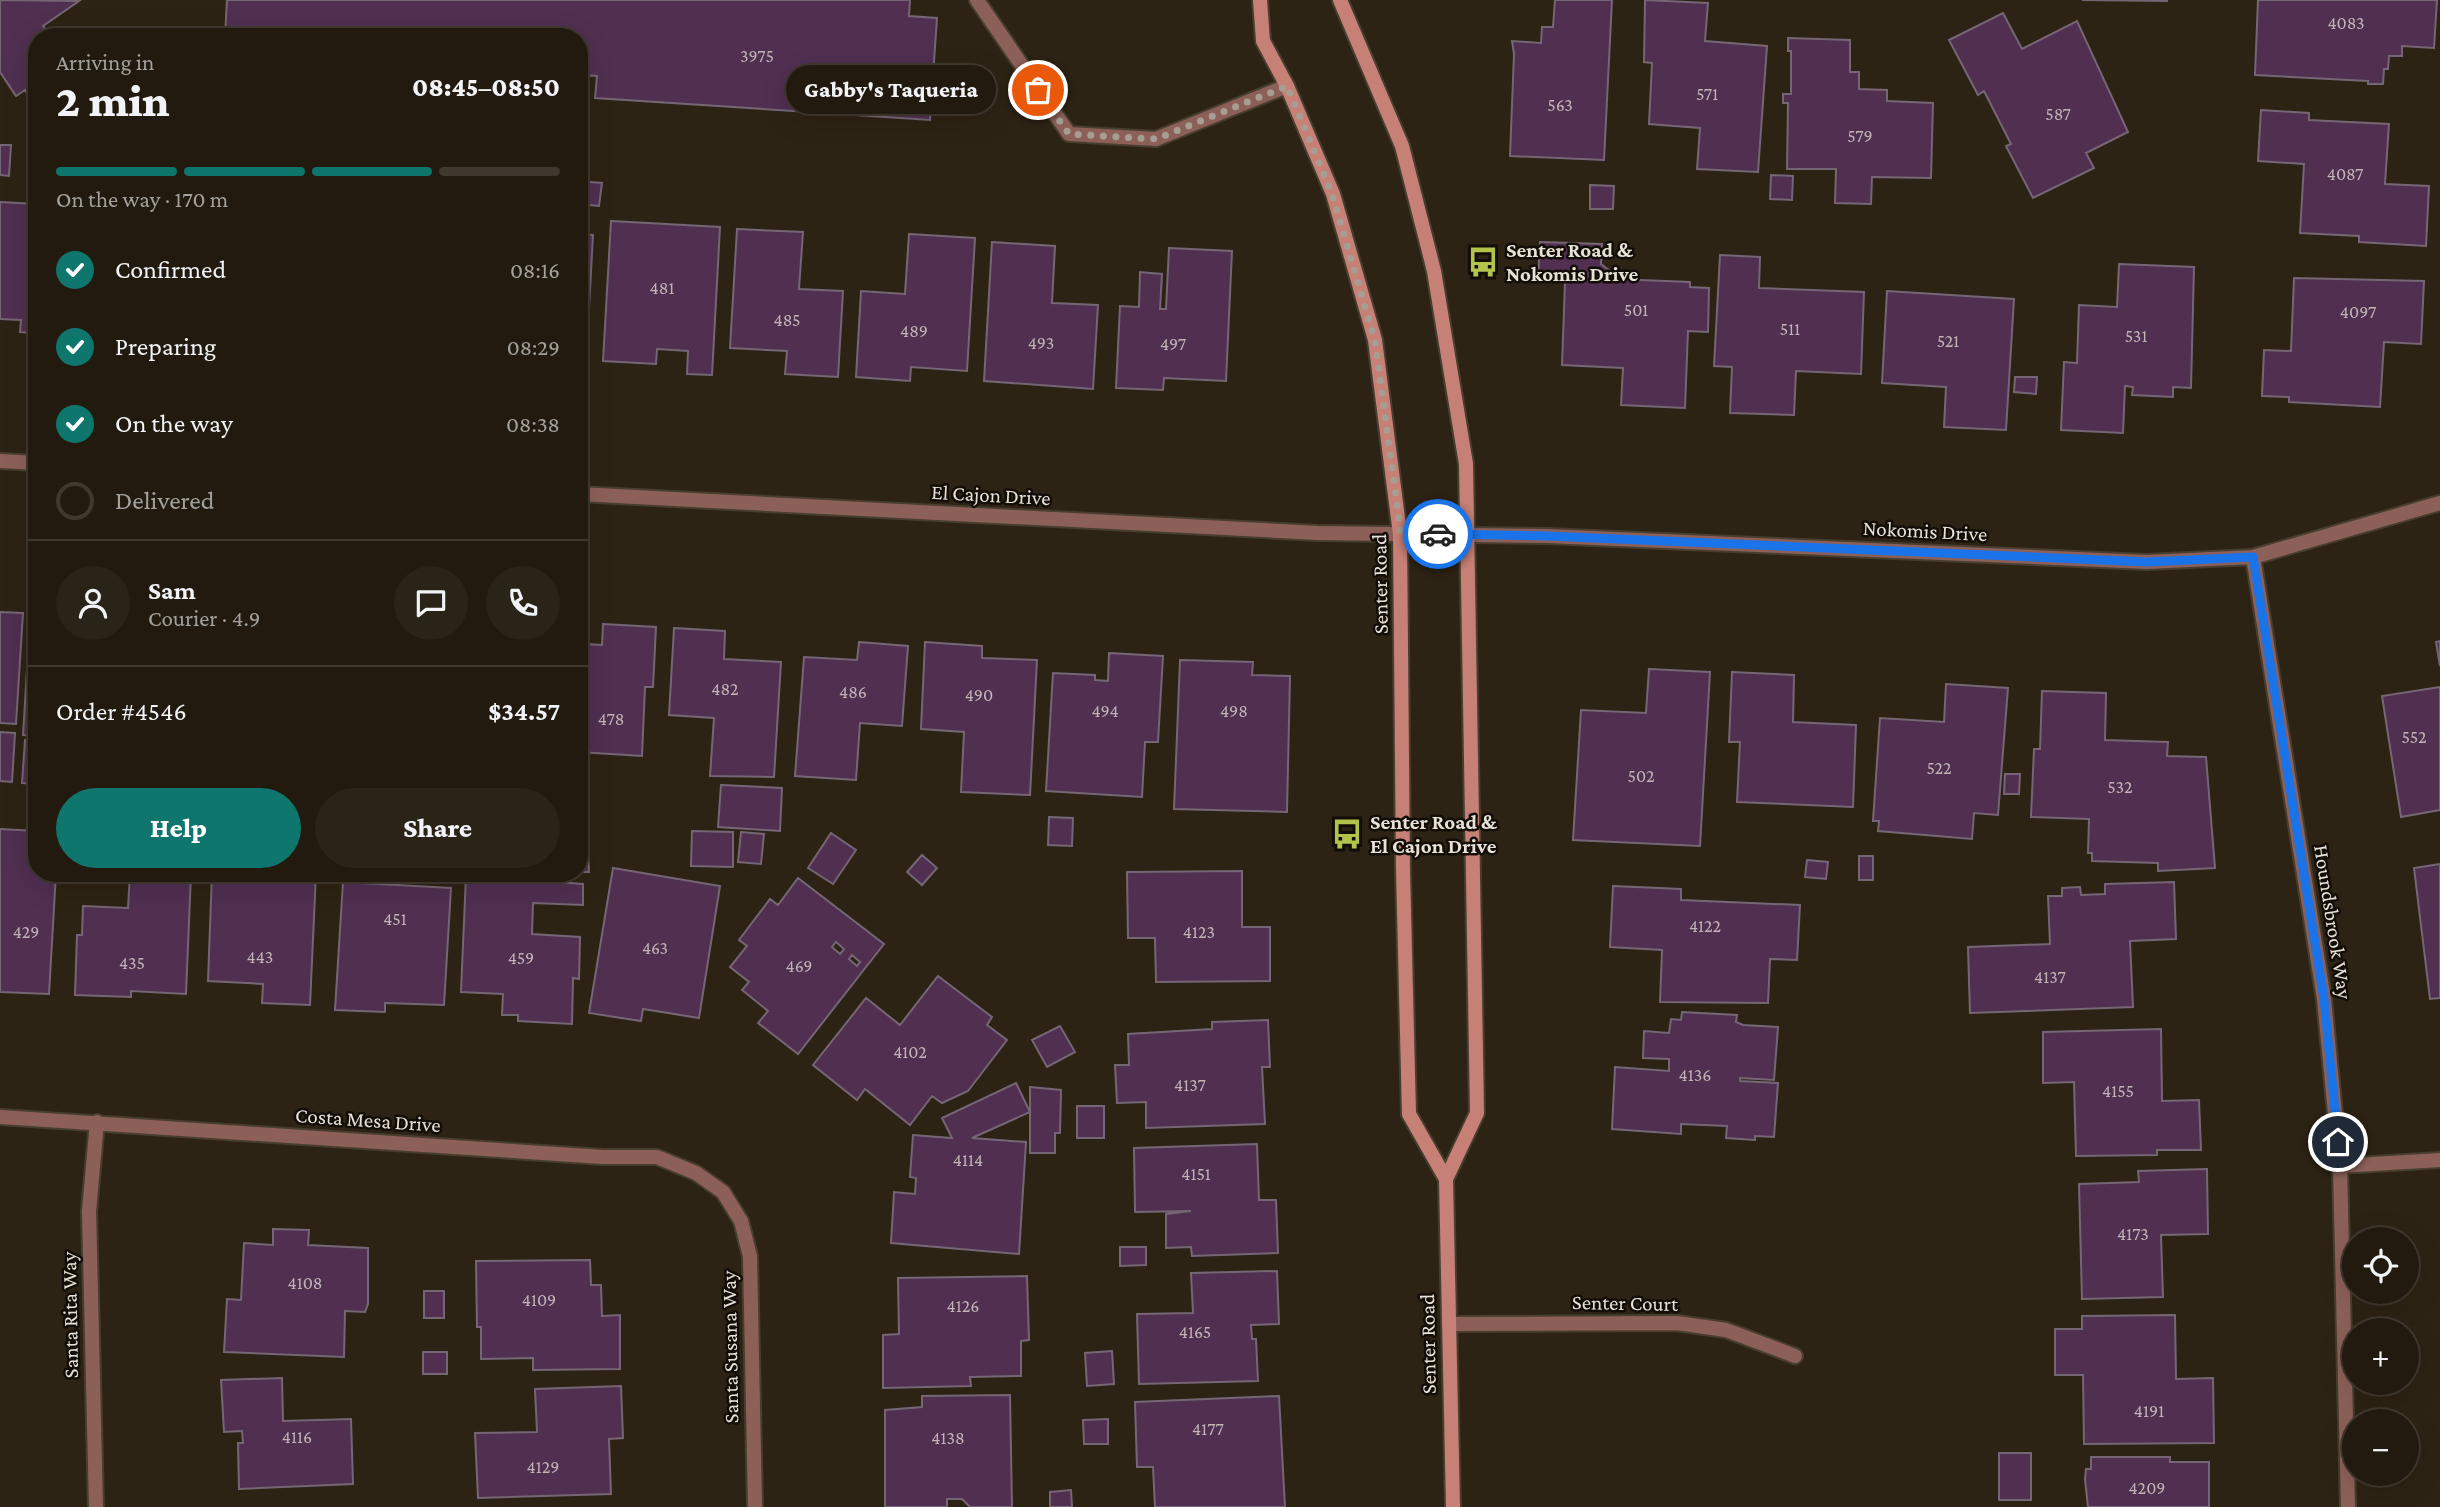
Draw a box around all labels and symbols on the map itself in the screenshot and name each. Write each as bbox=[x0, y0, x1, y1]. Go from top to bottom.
house number: 4083 bbox=[2327, 13, 2365, 33]
house number: 3975 bbox=[740, 46, 774, 66]
pin bbox=[1008, 60, 1068, 120]
callout: Gabby's Taqueria bbox=[786, 66, 996, 114]
house number: 571 bbox=[1696, 84, 1718, 104]
house number: 563 bbox=[1547, 95, 1573, 115]
house number: 587 bbox=[2045, 104, 2071, 124]
house number: 579 bbox=[1847, 126, 1873, 146]
house number: 4087 bbox=[2327, 164, 2363, 184]
place label: Senter Road & Nokomis Drive bbox=[1506, 238, 1638, 286]
bus stop icon: Senter Road & Nokomis Drive bbox=[1466, 245, 1500, 279]
house number: 481 bbox=[650, 278, 674, 298]
house number: 501 bbox=[1624, 300, 1648, 320]
house number: 4097 bbox=[2340, 302, 2376, 322]
house number: 485 bbox=[773, 310, 801, 330]
house number: 511 bbox=[1780, 319, 1800, 339]
house number: 489 bbox=[900, 321, 928, 341]
house number: 531 bbox=[2125, 326, 2147, 346]
house number: 521 bbox=[1937, 331, 1959, 351]
house number: 493 bbox=[1028, 333, 1054, 353]
house number: 497 bbox=[1160, 334, 1186, 354]
street label: El Cajon Drive bbox=[931, 480, 1051, 510]
courier bbox=[1403, 499, 1473, 569]
street label: Nokomis Drive bbox=[1862, 516, 1988, 546]
street label: Senter Road bbox=[1367, 534, 1393, 634]
house number: 482 bbox=[711, 679, 739, 699]
house number: 486 bbox=[839, 682, 867, 702]
house number: 490 bbox=[965, 685, 993, 705]
house number: 494 bbox=[1091, 701, 1119, 721]
house number: 498 bbox=[1220, 701, 1248, 721]
house number: 478 bbox=[598, 709, 624, 729]
house number: 552 bbox=[2402, 727, 2426, 747]
house number: 522 bbox=[1926, 758, 1952, 778]
house number: 502 bbox=[1627, 766, 1655, 786]
house number: 532 bbox=[2107, 777, 2133, 797]
place label: Senter Road & El Cajon Drive bbox=[1370, 810, 1498, 858]
bus stop icon: Senter Road & El Cajon Drive bbox=[1330, 817, 1364, 851]
street label: Houndsbrook Way bbox=[2309, 843, 2357, 1001]
house number: 451 bbox=[383, 909, 407, 929]
house number: 4122 bbox=[1689, 916, 1721, 936]
house number: 429 bbox=[13, 922, 39, 942]
house number: 4123 bbox=[1183, 922, 1215, 942]
house number: 463 bbox=[642, 938, 668, 958]
house number: 443 bbox=[247, 947, 273, 967]
house number: 459 bbox=[508, 948, 534, 968]
house number: 435 bbox=[119, 953, 145, 973]
house number: 469 bbox=[785, 956, 813, 976]
house number: 4137 bbox=[2034, 967, 2066, 987]
house number: 4102 bbox=[893, 1042, 927, 1062]
house number: 4136 bbox=[1679, 1065, 1711, 1085]
house number: 4137 bbox=[1174, 1075, 1206, 1095]
house number: 4155 bbox=[2102, 1081, 2134, 1101]
street label: Costa Mesa Drive bbox=[294, 1103, 442, 1137]
pin bbox=[2308, 1112, 2368, 1172]
house number: 4114 bbox=[953, 1150, 983, 1170]
house number: 4151 bbox=[1181, 1164, 1211, 1184]
house number: 4173 bbox=[2117, 1224, 2149, 1244]
street label: Santa Rita Way bbox=[57, 1251, 83, 1379]
street label: Santa Susana Way bbox=[717, 1270, 743, 1424]
house number: 4108 bbox=[287, 1273, 323, 1293]
house number: 4109 bbox=[522, 1290, 556, 1310]
street label: Senter Court bbox=[1572, 1290, 1679, 1316]
street label: Senter Road bbox=[1415, 1294, 1441, 1394]
house number: 4126 bbox=[947, 1296, 979, 1316]
house number: 4165 bbox=[1179, 1322, 1211, 1342]
house number: 4191 bbox=[2134, 1401, 2164, 1421]
house number: 4177 bbox=[1192, 1419, 1224, 1439]
house number: 4116 bbox=[282, 1427, 312, 1447]
house number: 4138 bbox=[931, 1428, 965, 1448]
house number: 4129 bbox=[527, 1457, 559, 1477]
house number: 4209 bbox=[2129, 1478, 2165, 1498]

